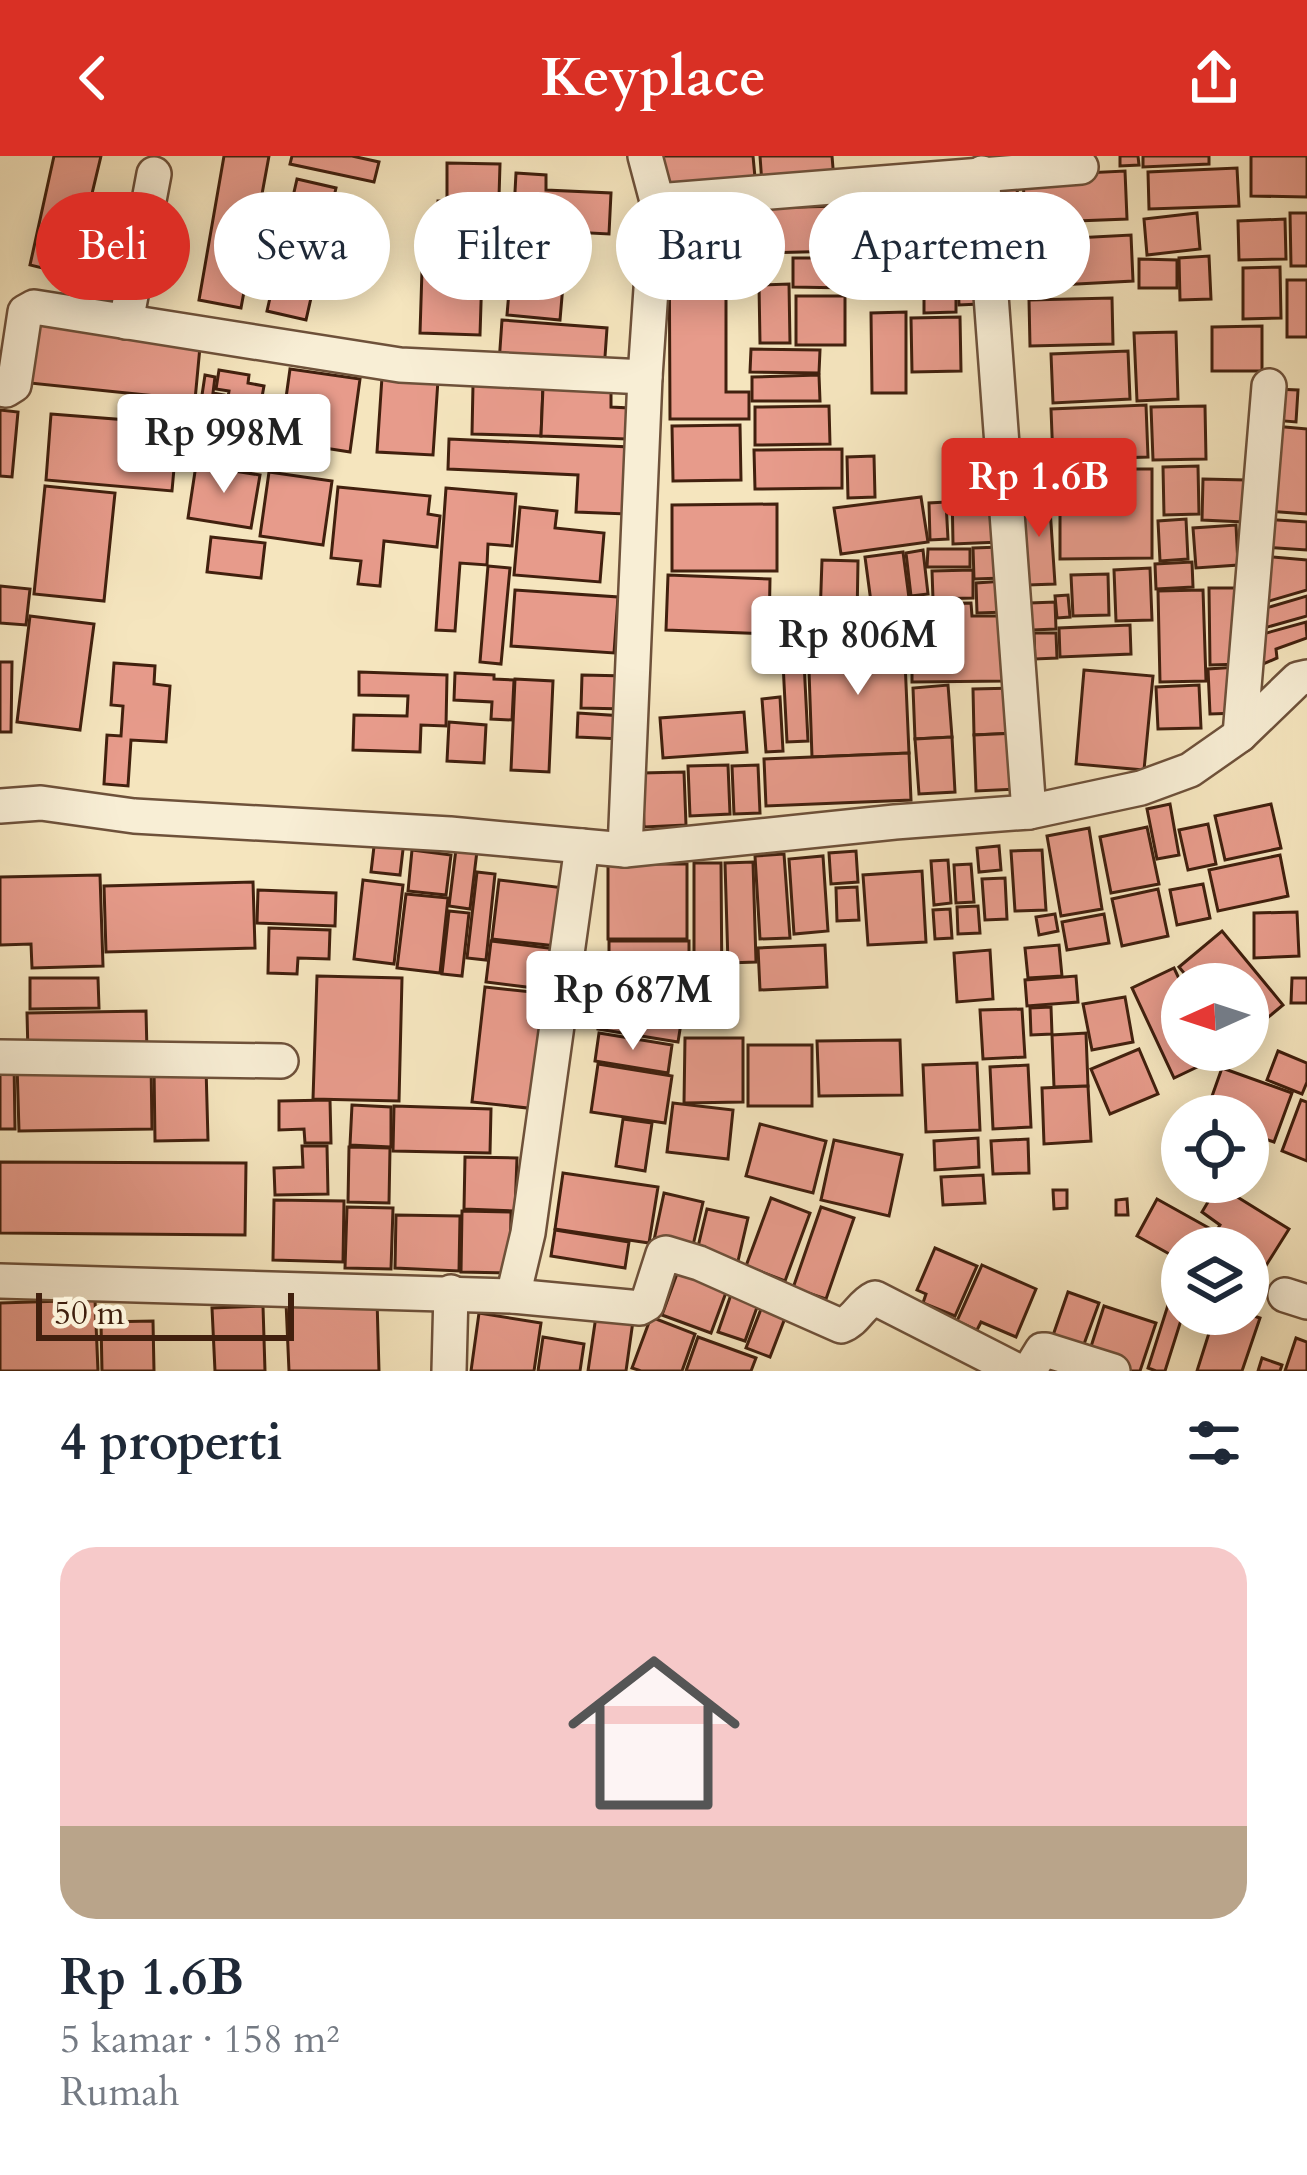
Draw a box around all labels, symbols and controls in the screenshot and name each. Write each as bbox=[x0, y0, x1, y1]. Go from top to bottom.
text: Keyplace bbox=[541, 42, 766, 115]
icon: back bbox=[60, 45, 126, 111]
icon: share bbox=[1181, 45, 1247, 111]
chip: Beli bbox=[36, 192, 190, 300]
chip: Sewa bbox=[214, 192, 390, 300]
chip: Filter bbox=[414, 192, 592, 300]
chip: Baru bbox=[616, 192, 785, 300]
chip: Apartemen bbox=[809, 192, 1090, 300]
pin: Rp 998M bbox=[113, 394, 335, 496]
text: Rp 998M bbox=[144, 406, 304, 459]
pin: Rp 1.6B bbox=[928, 438, 1150, 540]
text: Rp 1.6B bbox=[969, 450, 1109, 503]
pin: Rp 806M bbox=[747, 596, 969, 698]
text: Rp 806M bbox=[778, 608, 938, 661]
pin: Rp 687M bbox=[522, 951, 744, 1053]
text: Rp 687M bbox=[553, 963, 713, 1016]
north arrow bbox=[1161, 963, 1269, 1071]
map controls bbox=[1161, 963, 1269, 1335]
button: locate bbox=[1161, 1095, 1269, 1203]
button: layers bbox=[1161, 1227, 1269, 1335]
scale bar bbox=[36, 1287, 294, 1340]
text: 50 m bbox=[54, 1291, 125, 1336]
text: 4 properti bbox=[60, 1408, 283, 1478]
icon: filters bbox=[1181, 1410, 1247, 1476]
icon: home bbox=[546, 1625, 762, 1841]
text: Rp 1.6B bbox=[60, 1943, 244, 2013]
text: 5 kamar · 158 m² bbox=[60, 2013, 340, 2066]
text: Rumah bbox=[60, 2066, 180, 2119]

